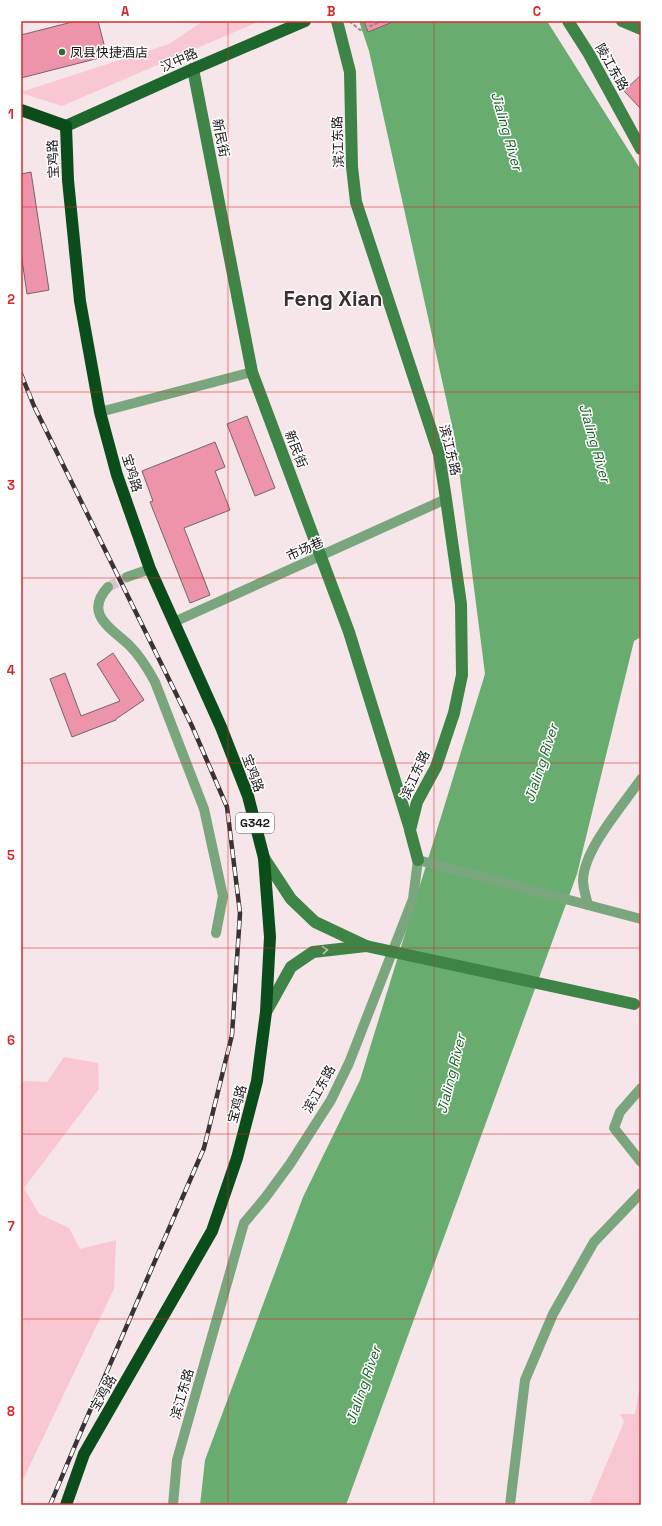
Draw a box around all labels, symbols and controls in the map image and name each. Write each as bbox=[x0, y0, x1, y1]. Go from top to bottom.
text: A bbox=[121, 3, 130, 20]
text: B bbox=[327, 3, 336, 20]
text: C bbox=[533, 3, 541, 20]
street label: 陵江东路 bbox=[592, 40, 632, 94]
place label: 凤县快捷酒店 bbox=[70, 44, 148, 61]
street label: 汉中路 bbox=[158, 44, 200, 76]
marker: 凤县快捷酒店 bbox=[57, 47, 67, 57]
water label: Jialing River bbox=[487, 90, 527, 174]
text: 1 bbox=[8, 106, 14, 123]
street label: 滨江东路 bbox=[329, 116, 347, 168]
street label: 新民街 bbox=[209, 117, 233, 159]
street label: 宝鸡路 bbox=[44, 139, 62, 179]
district label: Feng Xian bbox=[283, 285, 383, 312]
text: 2 bbox=[7, 291, 15, 308]
water label: Jialing River bbox=[575, 402, 615, 486]
street label: 滨江东路 bbox=[435, 423, 465, 477]
street label: 新民街 bbox=[281, 428, 311, 470]
street label: 宝鸡路 bbox=[118, 452, 146, 494]
text: 3 bbox=[7, 477, 15, 494]
street label: 市场巷 bbox=[284, 533, 326, 565]
text: 4 bbox=[7, 662, 15, 679]
water label: Jialing River bbox=[520, 720, 563, 804]
street label: 滨江东路 bbox=[397, 748, 433, 802]
street label: 宝鸡路 bbox=[238, 752, 268, 794]
road number: G342 bbox=[236, 813, 274, 833]
text: 5 bbox=[7, 847, 15, 864]
one-way arrow bbox=[322, 946, 328, 955]
water label: Jialing River bbox=[432, 1031, 470, 1115]
text: 6 bbox=[7, 1032, 15, 1049]
street label: 滨江东路 bbox=[299, 1062, 339, 1116]
street label: 宝鸡路 bbox=[224, 1083, 250, 1125]
text: 7 bbox=[7, 1218, 15, 1235]
water label: Jialing River bbox=[341, 1342, 385, 1426]
street label: 滨江东路 bbox=[167, 1367, 197, 1421]
street label: 宝鸡路 bbox=[86, 1372, 120, 1414]
text: 8 bbox=[7, 1403, 15, 1420]

